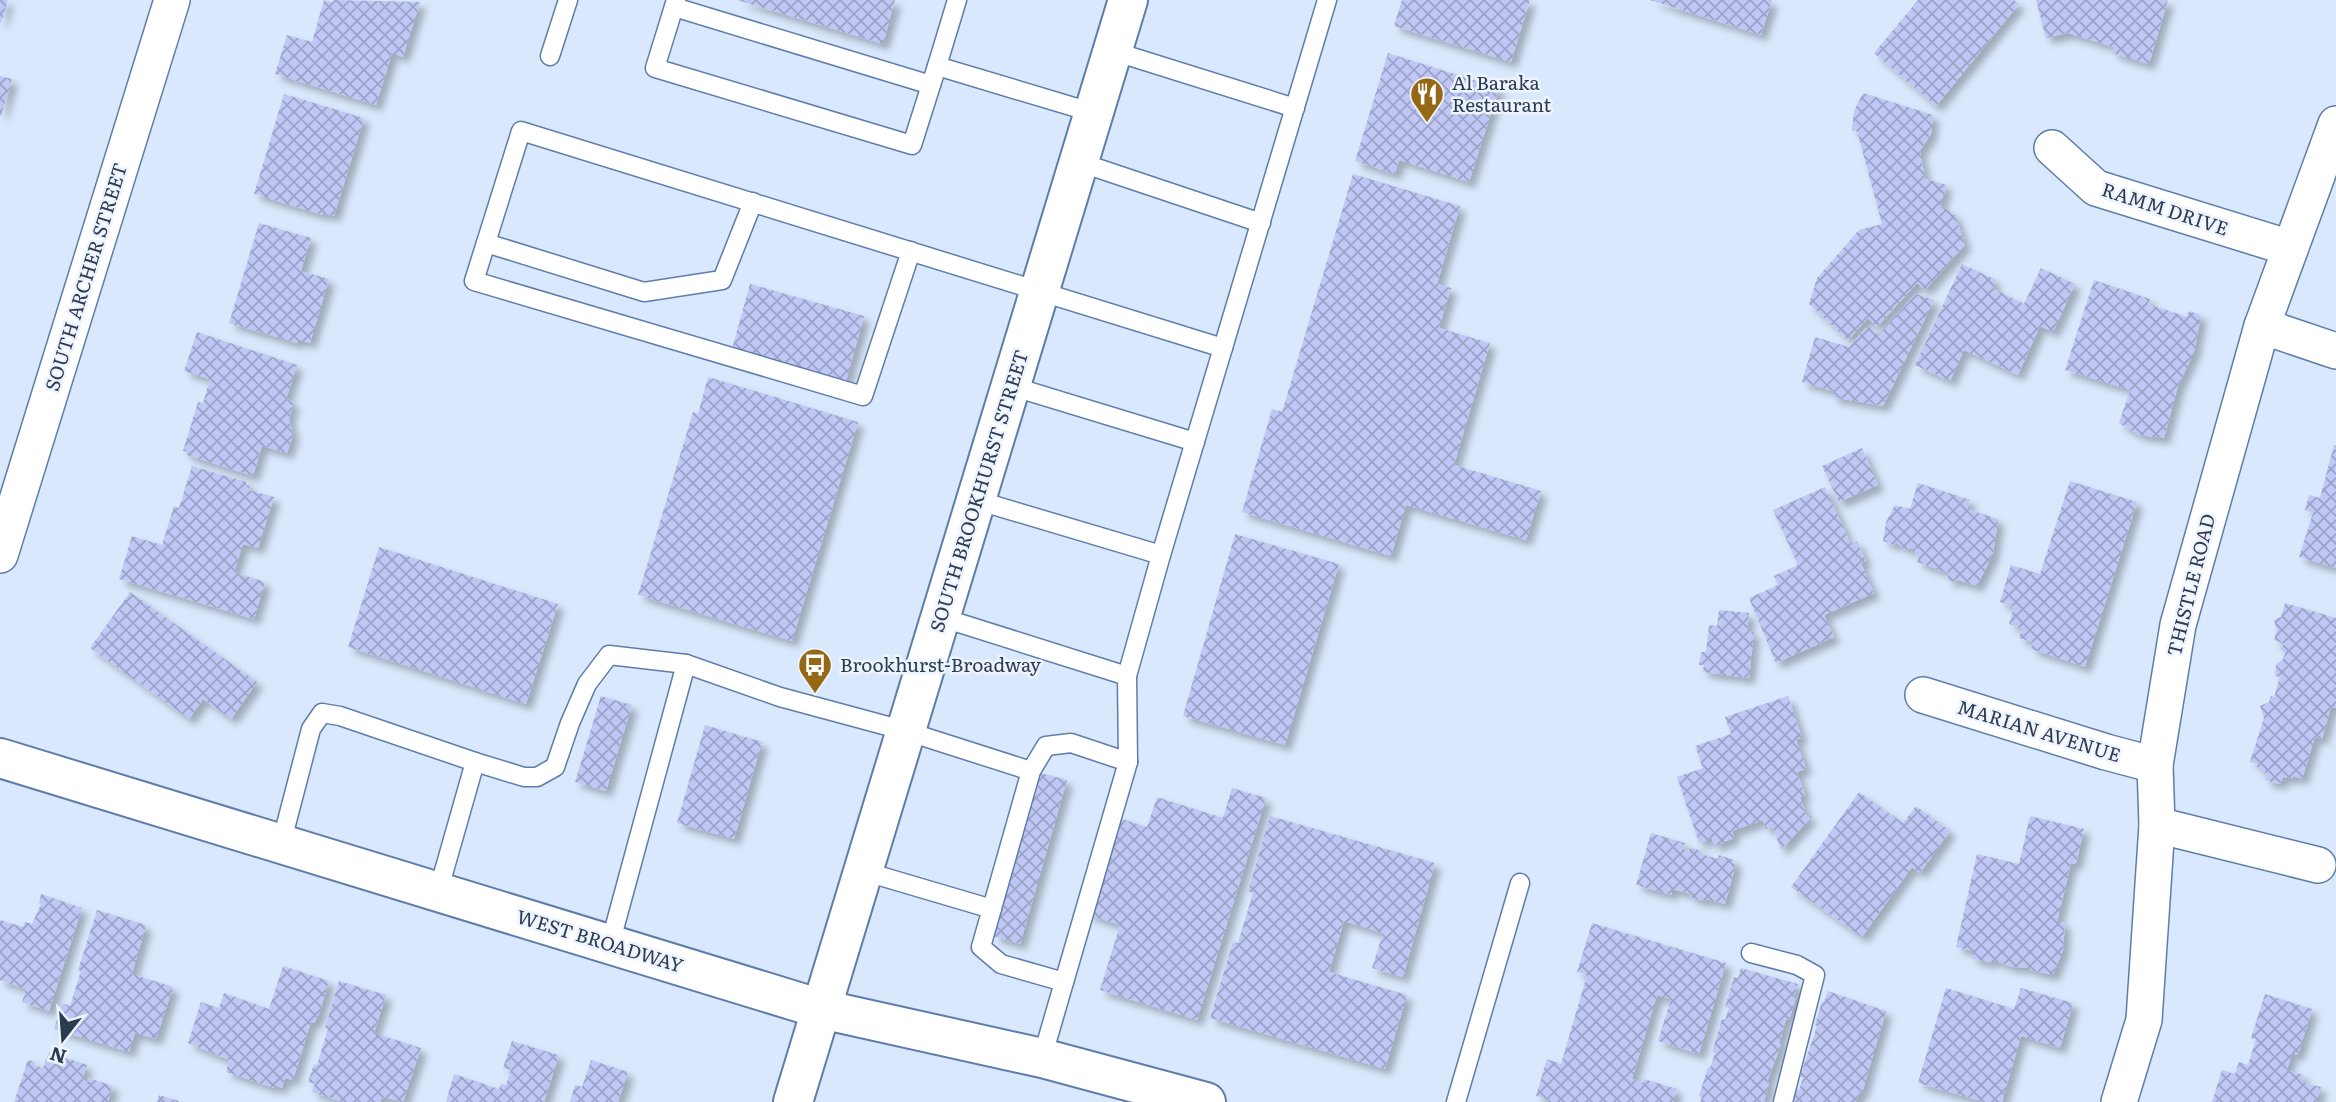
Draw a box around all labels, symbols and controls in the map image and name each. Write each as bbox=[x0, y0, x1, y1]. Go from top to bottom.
place label: Al Baraka Restaurant bbox=[1452, 68, 1552, 118]
restaurant icon: Al Baraka Restaurant bbox=[1408, 75, 1446, 124]
street label: SOUTH ARCHER STREET bbox=[37, 159, 133, 394]
street label: RAMM DRIVE bbox=[2098, 174, 2232, 242]
street label: SOUTH BROOKHURST STREET bbox=[922, 346, 1034, 635]
street label: THISTLE ROAD bbox=[2159, 511, 2221, 659]
bus stop icon: Brookhurst-Broadway bbox=[796, 646, 834, 695]
place label: Brookhurst-Broadway bbox=[840, 650, 1041, 678]
street label: MARIAN AVENUE bbox=[1954, 692, 2124, 768]
street label: WEST BROADWAY bbox=[513, 901, 688, 979]
north arrow bbox=[28, 1004, 98, 1074]
text: N bbox=[46, 1040, 69, 1072]

